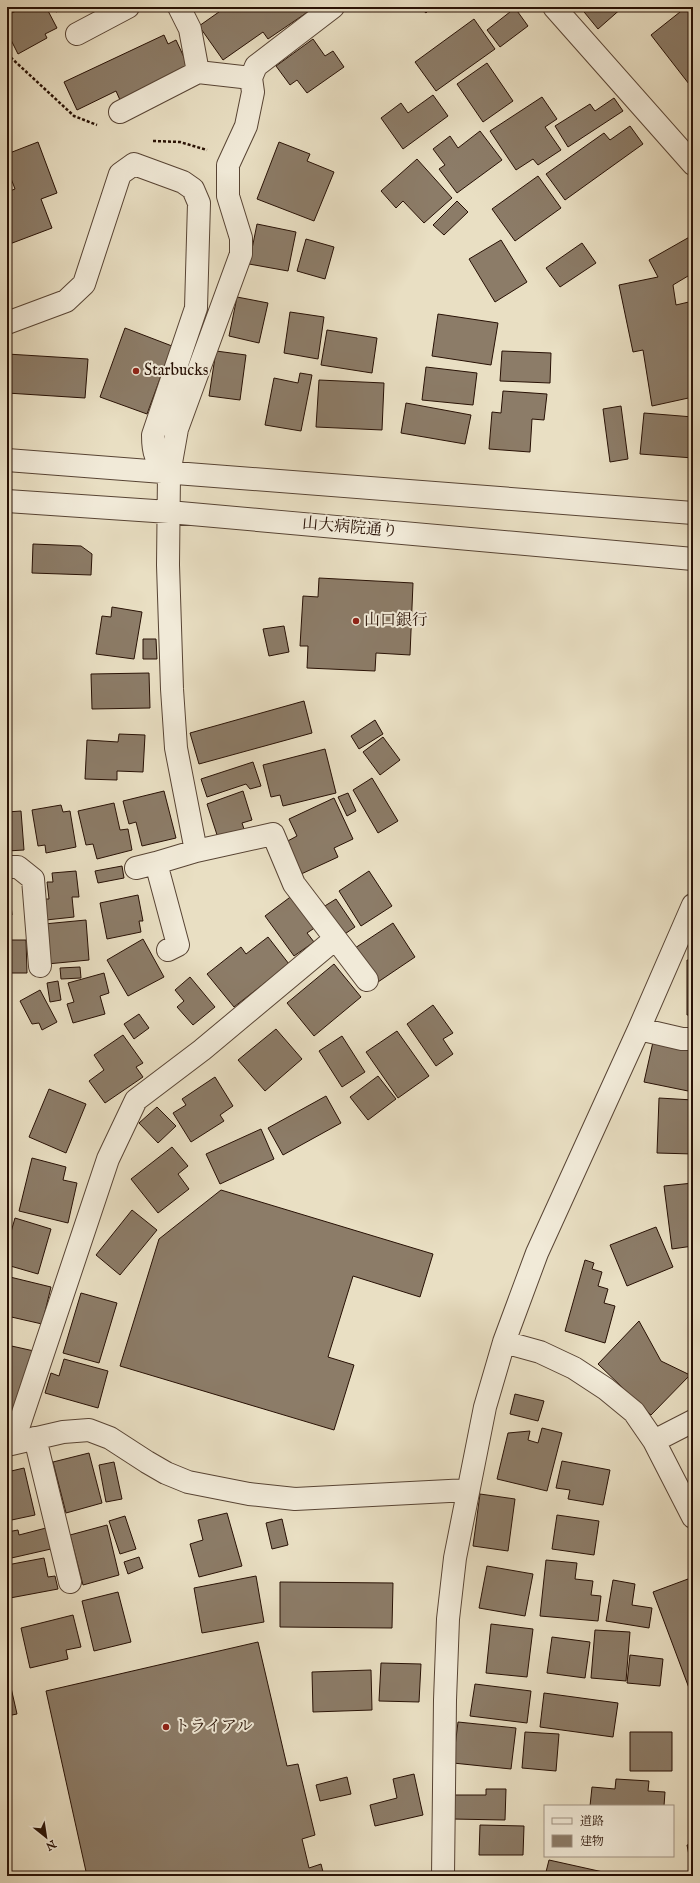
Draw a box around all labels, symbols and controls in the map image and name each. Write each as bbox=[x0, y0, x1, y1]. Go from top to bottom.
place label: Starbucks bbox=[144, 361, 209, 381]
marker: Starbucks bbox=[131, 366, 141, 376]
street label: 山大病院通り bbox=[301, 514, 399, 542]
place label: 山口銀行 bbox=[364, 611, 428, 631]
marker: 山口銀行 bbox=[351, 616, 361, 626]
place label: トライアル bbox=[174, 1717, 252, 1737]
marker: トライアル bbox=[161, 1722, 171, 1732]
legend bbox=[544, 1805, 674, 1857]
text: 道路 bbox=[580, 1814, 604, 1829]
north arrow bbox=[26, 1817, 66, 1857]
text: 建物 bbox=[580, 1834, 604, 1849]
text: N bbox=[42, 1836, 59, 1853]

